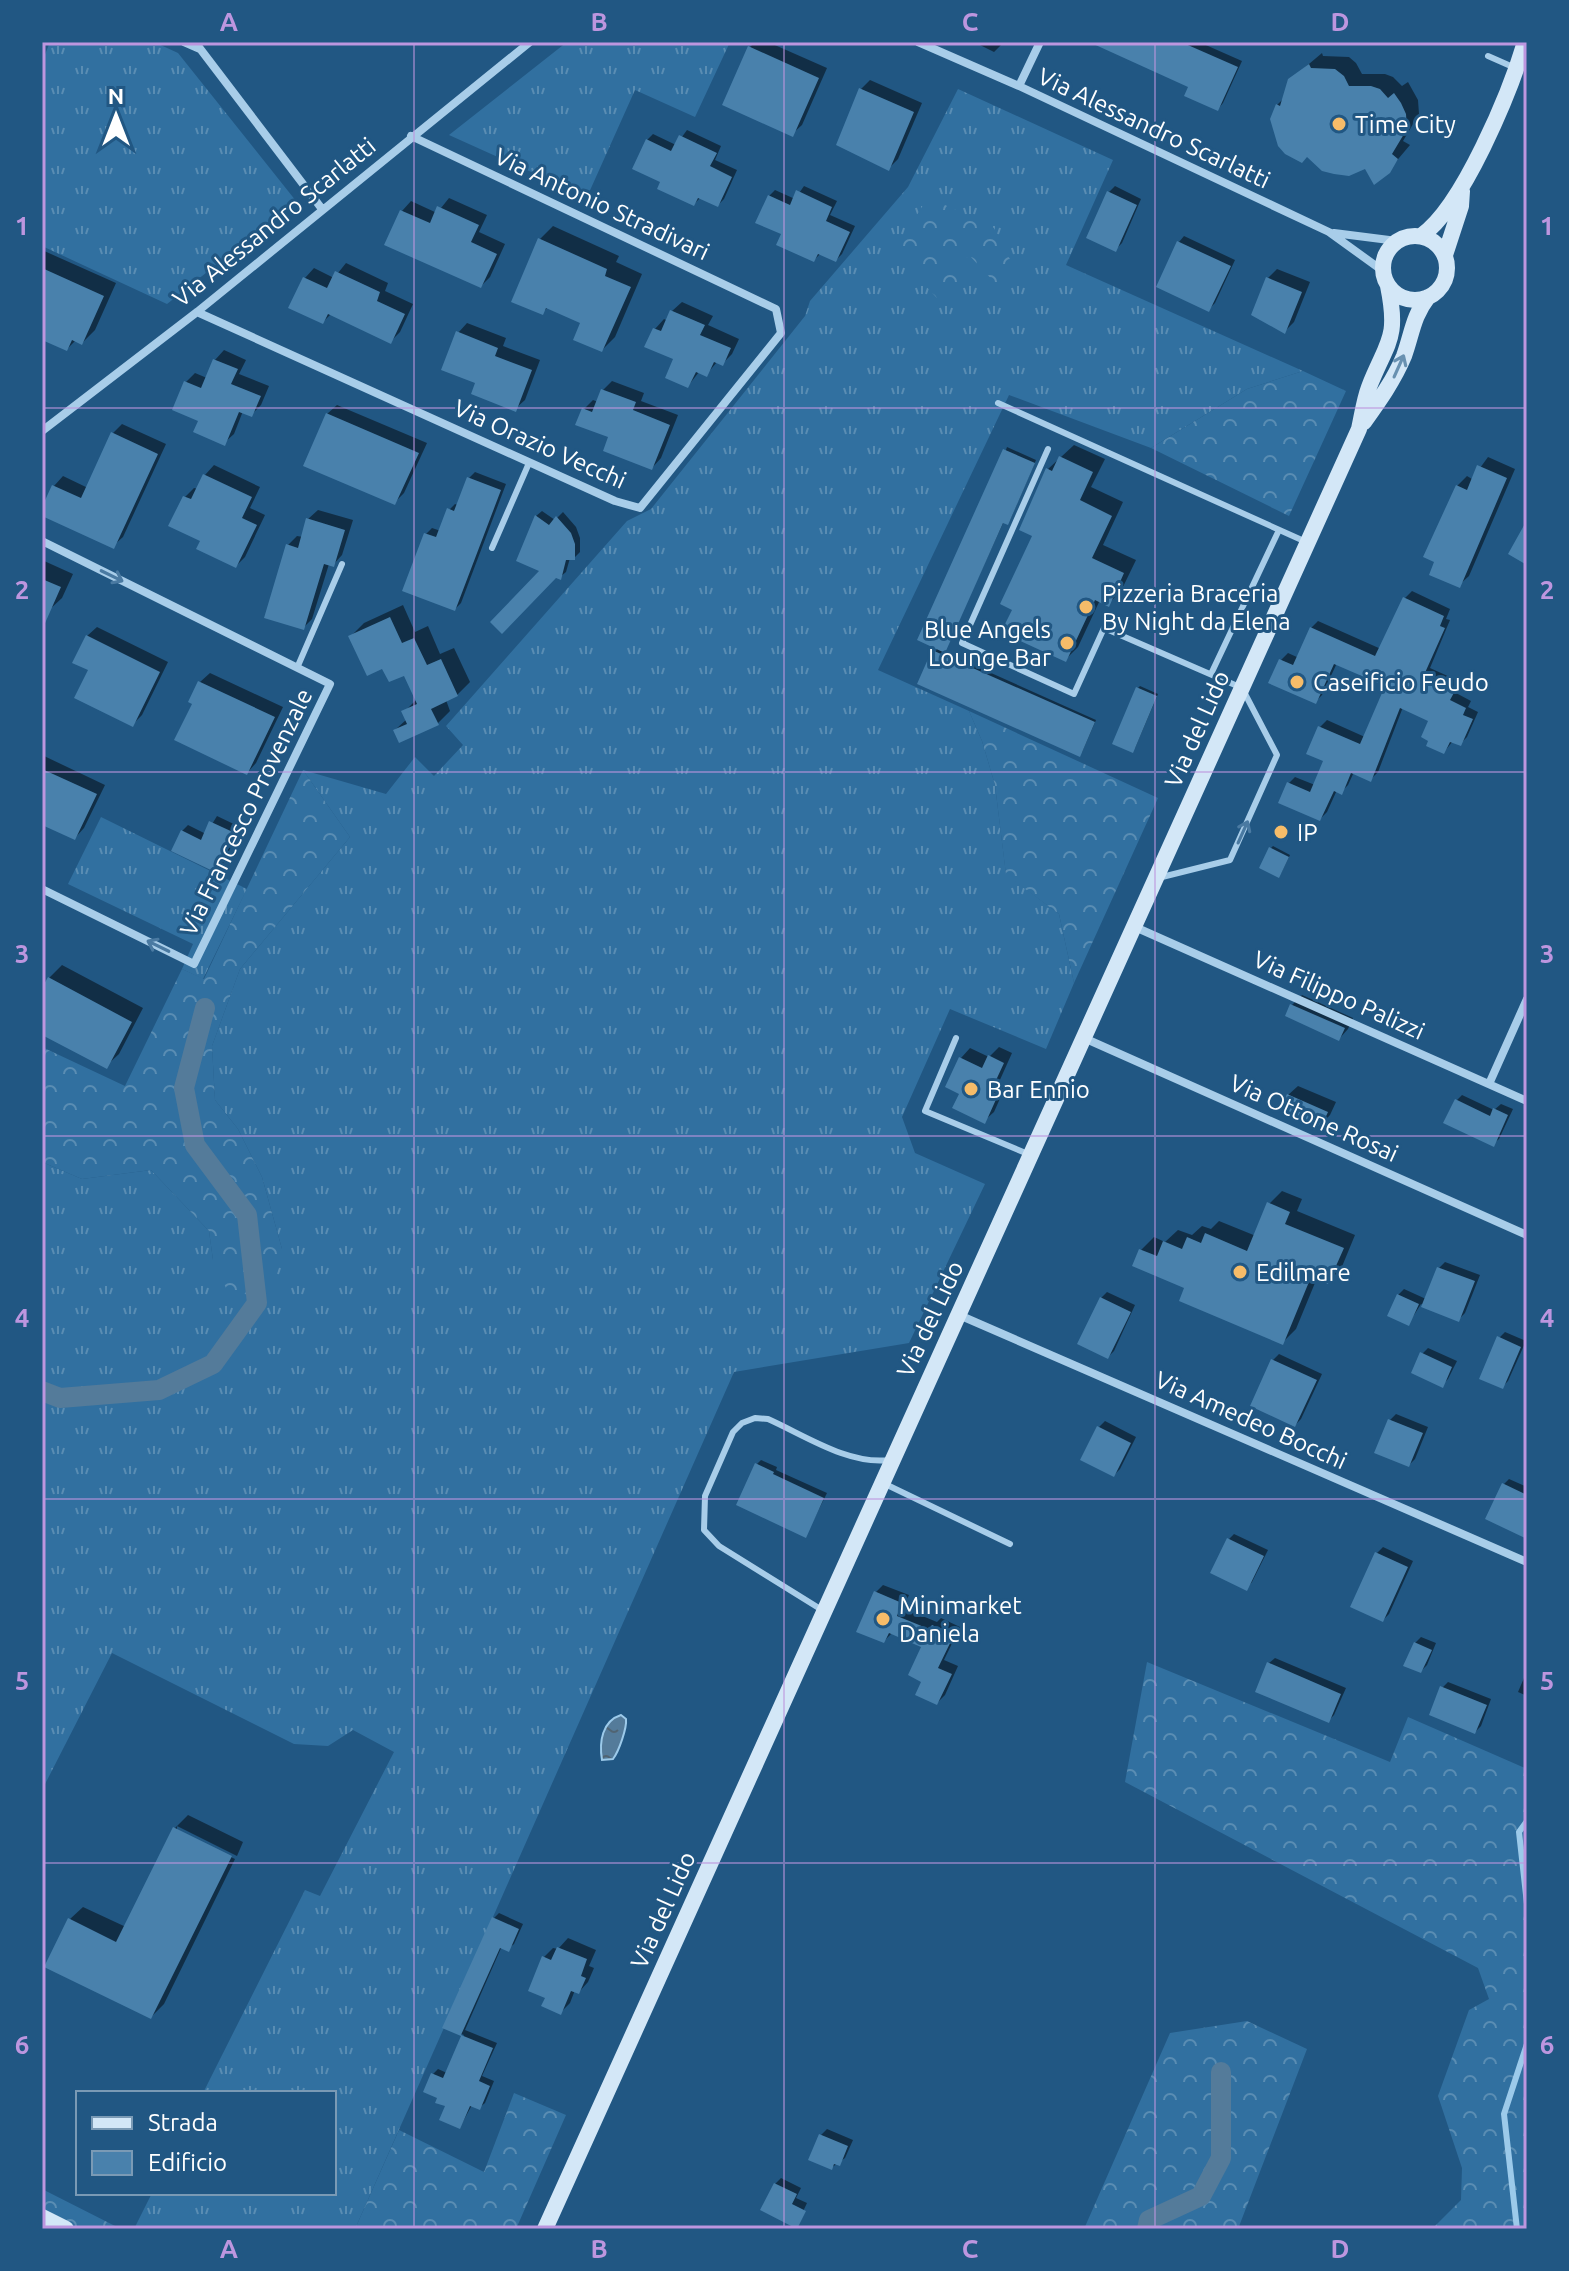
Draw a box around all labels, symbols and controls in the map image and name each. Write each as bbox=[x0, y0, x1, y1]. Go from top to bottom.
text: A bbox=[220, 7, 239, 36]
text: B bbox=[590, 7, 608, 36]
text: C bbox=[962, 7, 979, 36]
text: D bbox=[1331, 7, 1349, 36]
street label: Via Alessandro Scarlatti bbox=[1034, 62, 1274, 194]
north arrow bbox=[76, 76, 156, 156]
text: N bbox=[108, 83, 124, 108]
place label: Time City bbox=[1355, 111, 1456, 138]
marker: Time City bbox=[1330, 115, 1348, 133]
street label: Via Alessandro Scarlatti bbox=[167, 132, 381, 312]
street label: Via Antonio Stradivari bbox=[490, 142, 714, 266]
text: 1 bbox=[15, 211, 29, 240]
text: 1 bbox=[1540, 211, 1554, 240]
one-way arrow bbox=[1392, 354, 1407, 378]
street label: Via Orazio Vecchi bbox=[450, 394, 630, 494]
one-way arrow bbox=[99, 569, 123, 584]
text: 2 bbox=[15, 575, 29, 604]
text: 2 bbox=[1540, 575, 1554, 604]
place label: Pizzeria Braceria By Night da Elena bbox=[1102, 580, 1291, 635]
marker: Pizzeria Braceria By Night da Elena bbox=[1077, 598, 1095, 616]
place label: Blue Angels Lounge Bar bbox=[924, 616, 1051, 671]
marker: Blue Angels Lounge Bar bbox=[1058, 634, 1076, 652]
street label: Via del Lido bbox=[1159, 666, 1235, 792]
place label: Caseificio Feudo bbox=[1313, 669, 1489, 696]
marker: Caseificio Feudo bbox=[1288, 673, 1306, 691]
street label: Via Francesco Provenzale bbox=[174, 684, 318, 940]
place label: IP bbox=[1297, 819, 1318, 846]
one-way arrow bbox=[1236, 821, 1251, 845]
marker: IP bbox=[1272, 823, 1290, 841]
one-way arrow bbox=[146, 938, 170, 953]
text: 3 bbox=[15, 939, 29, 968]
text: 3 bbox=[1540, 939, 1554, 968]
street label: Via Filippo Palizzi bbox=[1249, 945, 1429, 1045]
street label: Via Ottone Rosai bbox=[1226, 1069, 1402, 1167]
place label: Bar Ennio bbox=[987, 1076, 1090, 1103]
marker: Bar Ennio bbox=[962, 1080, 980, 1098]
street label: Via del Lido bbox=[891, 1257, 969, 1381]
place label: Edilmare bbox=[1256, 1259, 1351, 1286]
marker: Edilmare bbox=[1231, 1263, 1249, 1281]
text: 4 bbox=[15, 1303, 29, 1332]
text: 4 bbox=[1540, 1303, 1554, 1332]
street label: Via Amedeo Bocchi bbox=[1151, 1366, 1351, 1474]
place label: Minimarket Daniela bbox=[899, 1592, 1022, 1647]
marker: Minimarket Daniela bbox=[874, 1610, 892, 1628]
text: 5 bbox=[15, 1666, 29, 1695]
text: 5 bbox=[1540, 1666, 1554, 1695]
street label: Via del Lido bbox=[625, 1847, 701, 1973]
text: 6 bbox=[15, 2030, 29, 2059]
text: 6 bbox=[1540, 2030, 1554, 2059]
legend bbox=[76, 2091, 336, 2195]
text: Strada bbox=[148, 2109, 218, 2136]
text: Edificio bbox=[148, 2149, 227, 2176]
text: A bbox=[220, 2234, 239, 2263]
text: B bbox=[590, 2234, 608, 2263]
text: C bbox=[962, 2234, 979, 2263]
text: D bbox=[1331, 2234, 1349, 2263]

